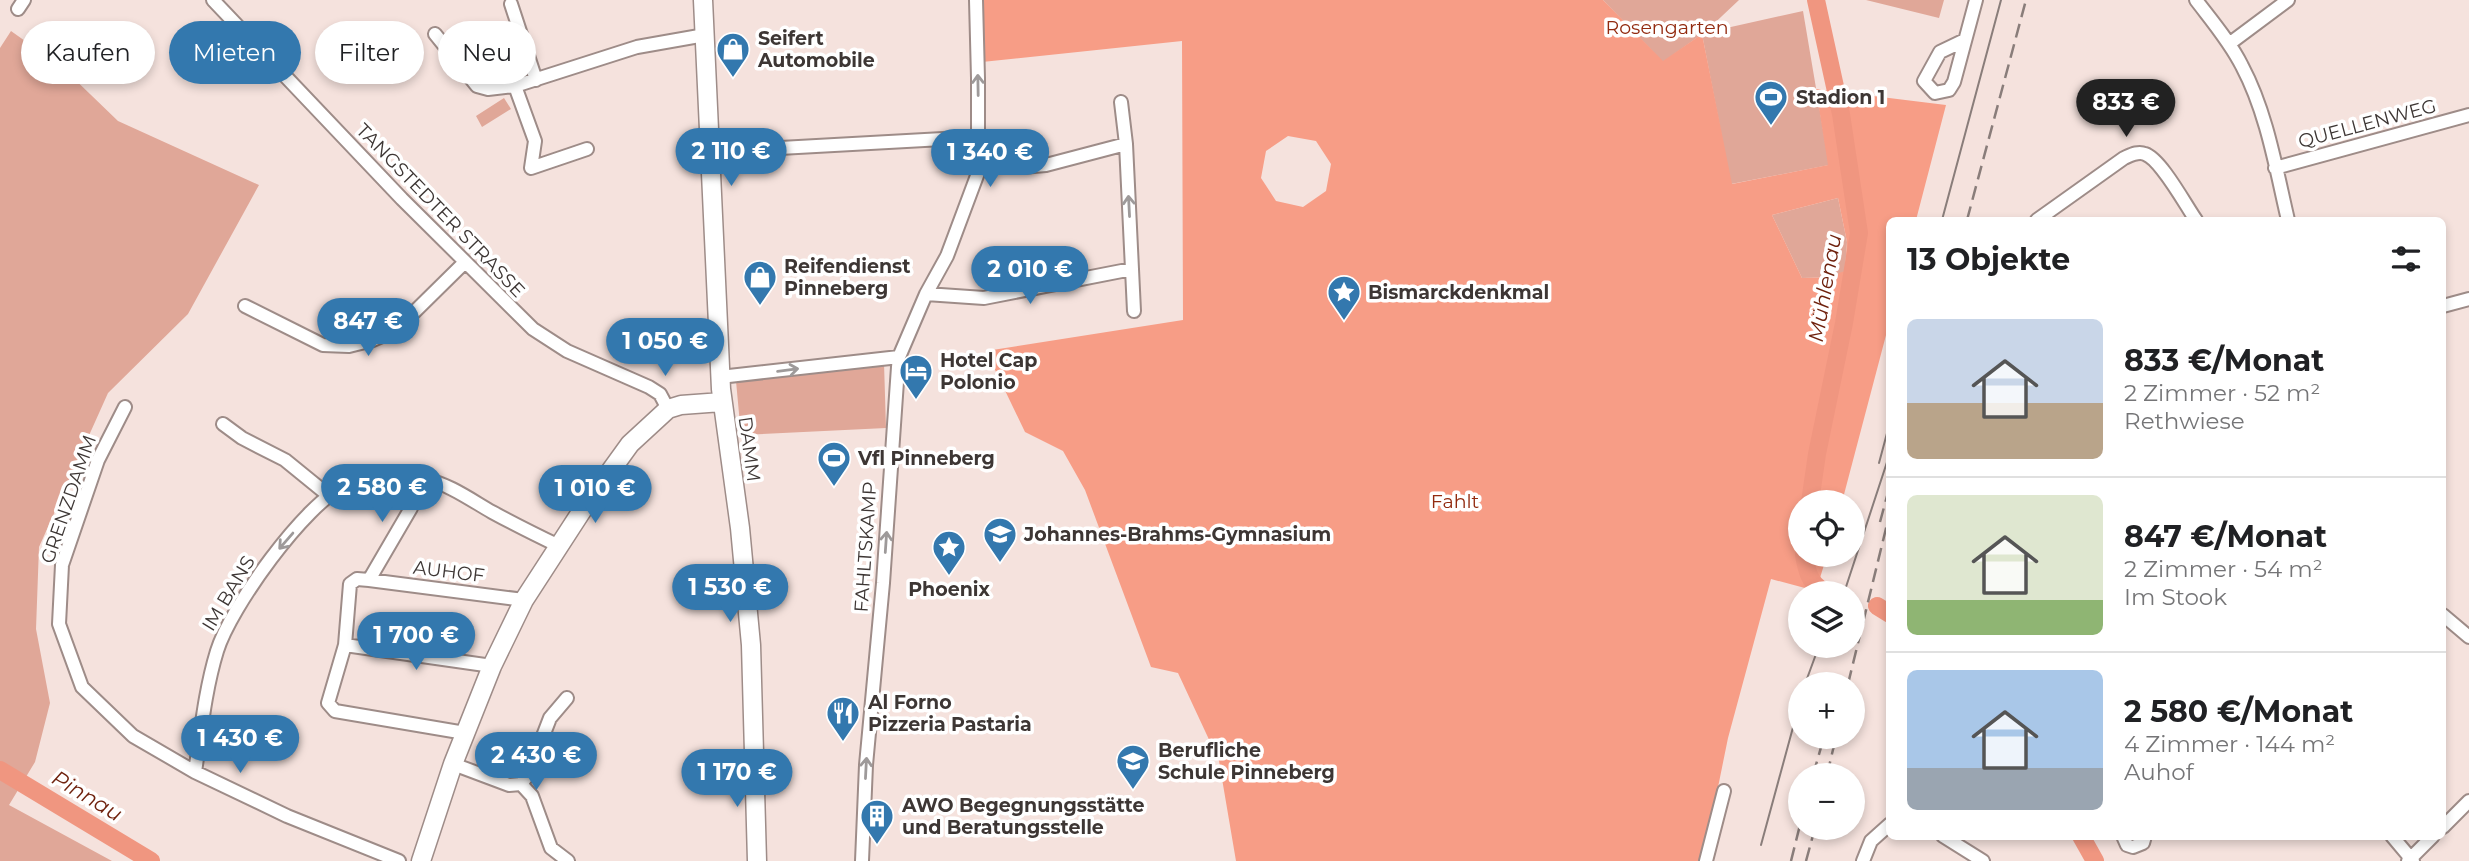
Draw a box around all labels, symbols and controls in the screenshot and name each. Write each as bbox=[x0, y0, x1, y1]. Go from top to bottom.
park label: Rosengarten bbox=[1605, 16, 1729, 39]
chip: Kaufen bbox=[21, 21, 155, 84]
chip: Mieten bbox=[169, 21, 301, 84]
chip: Filter bbox=[315, 21, 424, 84]
chip: Neu bbox=[438, 21, 536, 84]
place label: Seifert Automobile bbox=[757, 27, 875, 72]
shop icon: Seifert Automobile bbox=[714, 30, 752, 79]
one-way arrow bbox=[971, 73, 985, 96]
sports icon: Stadion 1 bbox=[1752, 78, 1790, 127]
pin: 833 € bbox=[2077, 80, 2175, 139]
place label: Stadion 1 bbox=[1796, 86, 1885, 109]
text: 833 € bbox=[2092, 88, 2160, 116]
street label: QUELLENWEG bbox=[2296, 94, 2439, 153]
street label: TANGSTEDTER STRASSE bbox=[352, 119, 530, 302]
pin: 2 110 € bbox=[666, 128, 796, 188]
pin: 1 340 € bbox=[925, 130, 1055, 189]
text: 2 110 € bbox=[692, 137, 770, 165]
text: 1 340 € bbox=[947, 138, 1033, 166]
one-way arrow bbox=[1122, 195, 1135, 218]
water label: Mühlenau bbox=[1803, 232, 1846, 344]
icon: filters bbox=[2387, 240, 2425, 278]
text: 13 Objekte bbox=[1907, 241, 2070, 278]
pin: 2 010 € bbox=[965, 246, 1095, 306]
place label: Reifendienst Pinneberg bbox=[784, 255, 910, 300]
text: 2 010 € bbox=[987, 255, 1073, 283]
shop icon: Reifendienst Pinneberg bbox=[741, 258, 779, 307]
place icon: Bismarckdenkmal bbox=[1325, 273, 1363, 322]
place label: Bismarckdenkmal bbox=[1368, 281, 1549, 304]
pin: 847 € bbox=[319, 298, 417, 358]
text: 847 € bbox=[333, 307, 403, 335]
pin: 1 050 € bbox=[600, 318, 730, 378]
text: 1 050 € bbox=[622, 327, 708, 355]
text: 833 €/Monat bbox=[2124, 342, 2324, 379]
icon: home bbox=[1963, 347, 2047, 431]
place label: Hotel Cap Polonio bbox=[940, 349, 1037, 394]
hotel icon: Hotel Cap Polonio bbox=[897, 352, 935, 401]
one-way arrow bbox=[776, 364, 799, 377]
text: 2 Zimmer · 52 m² bbox=[2124, 379, 2320, 407]
text: Rethwiese bbox=[2124, 407, 2245, 435]
street label: DAMM bbox=[734, 415, 765, 483]
street label: GRENZDAMM bbox=[36, 432, 101, 566]
sports icon: Vfl Pinneberg bbox=[815, 439, 853, 488]
place label: Vfl Pinneberg bbox=[857, 447, 995, 470]
pin: 2 580 € bbox=[317, 464, 447, 524]
pin: 1 010 € bbox=[530, 466, 660, 525]
text: 2 580 € bbox=[337, 473, 427, 501]
text: 1 010 € bbox=[555, 474, 635, 502]
street label: FAHLTSKAMP bbox=[849, 481, 882, 613]
park label: Fahlt bbox=[1431, 490, 1479, 513]
map controls bbox=[1788, 490, 1865, 840]
button: locate bbox=[1788, 490, 1865, 567]
school or university icon: Johannes-Brahms-Gymnasium bbox=[981, 515, 1019, 564]
text: 847 €/Monat bbox=[2124, 518, 2327, 555]
place label: Johannes-Brahms-Gymnasium bbox=[1023, 523, 1331, 546]
icon: home bbox=[1963, 523, 2047, 607]
place icon: Phoenix bbox=[930, 528, 968, 577]
one-way arrow bbox=[879, 530, 892, 553]
one-way arrow bbox=[278, 531, 294, 549]
street label: IM BANS bbox=[197, 551, 260, 635]
text: 2 Zimmer · 54 m² bbox=[2124, 555, 2323, 583]
street label: AUHOF bbox=[412, 556, 486, 587]
pin: 1 530 € bbox=[665, 564, 795, 624]
text: 1 530 € bbox=[688, 573, 772, 601]
place label: Phoenix bbox=[908, 578, 991, 601]
button: layers bbox=[1788, 581, 1865, 658]
text: Im Stook bbox=[2124, 583, 2227, 611]
pin: 1 700 € bbox=[351, 612, 481, 672]
text: 1 700 € bbox=[373, 621, 459, 649]
button: + bbox=[1788, 672, 1865, 749]
place label: Al Forno Pizzeria Pastaria bbox=[867, 691, 1032, 736]
text: 2 580 €/Monat bbox=[2124, 693, 2353, 730]
restaurant icon: Al Forno Pizzeria Pastaria bbox=[824, 694, 862, 743]
icon: home bbox=[1963, 698, 2047, 782]
pin: 1 430 € bbox=[175, 716, 305, 775]
text: 1 430 € bbox=[197, 724, 283, 752]
text: 4 Zimmer · 144 m² bbox=[2124, 730, 2335, 758]
pin: 2 430 € bbox=[471, 732, 601, 792]
place label: Berufliche Schule Pinneberg bbox=[1158, 739, 1335, 784]
text: 2 430 € bbox=[491, 741, 581, 769]
school or university icon: Berufliche Schule Pinneberg bbox=[1114, 742, 1152, 791]
pin: 1 170 € bbox=[672, 750, 802, 809]
one-way arrow bbox=[860, 757, 873, 780]
text: 1 170 € bbox=[697, 758, 777, 786]
text: Auhof bbox=[2124, 758, 2193, 786]
button: − bbox=[1788, 763, 1865, 840]
water label: Pinnau bbox=[48, 765, 127, 826]
place label: AWO Begegnungsstätte und Beratungsstelle bbox=[901, 794, 1145, 839]
building icon: AWO Begegnungsstätte und Beratungsstelle bbox=[858, 797, 896, 846]

